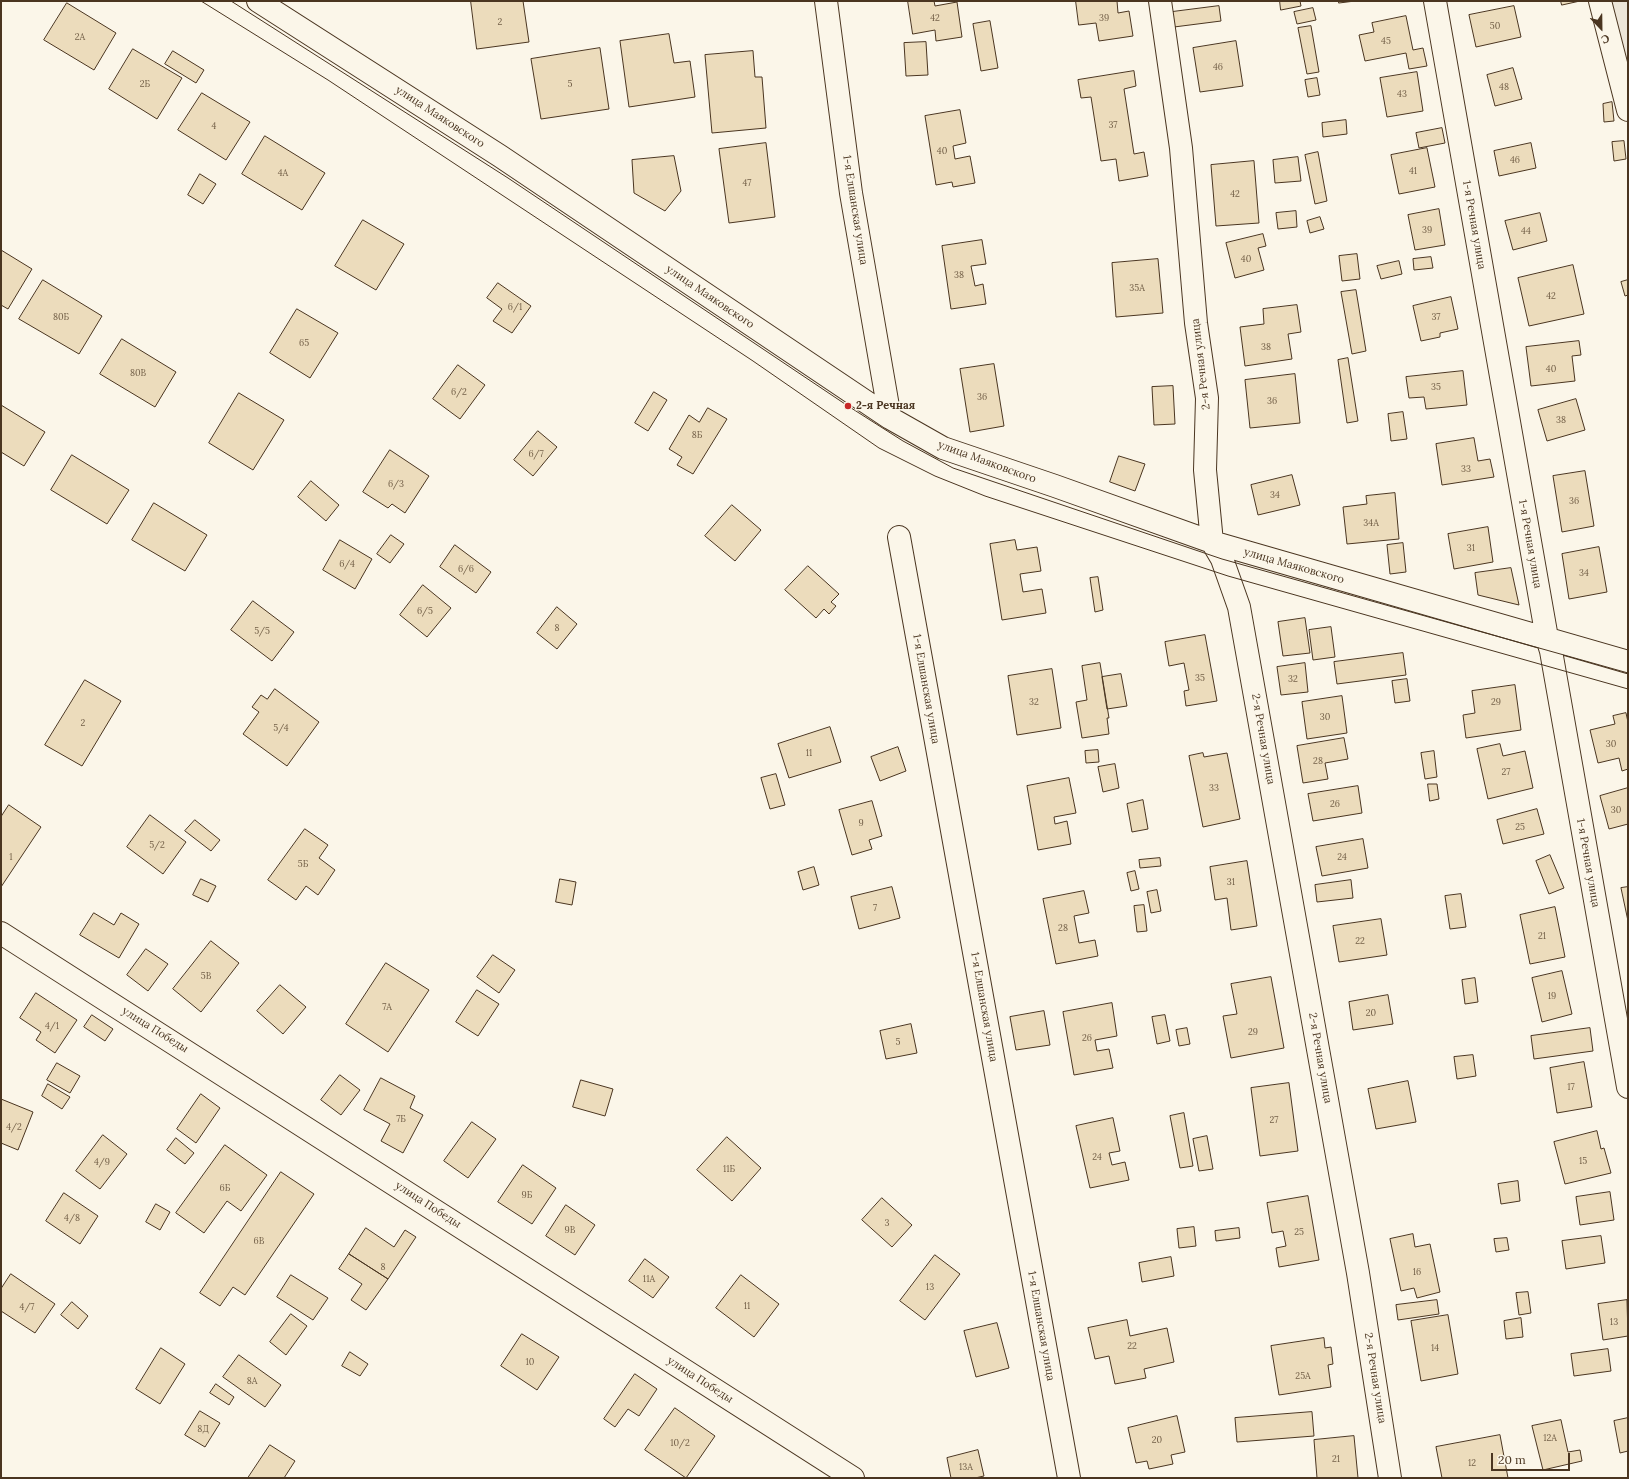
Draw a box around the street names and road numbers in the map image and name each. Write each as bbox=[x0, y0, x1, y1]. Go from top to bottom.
street label: улица Маяковского bbox=[393, 83, 487, 151]
street label: 1-я Елшанская улица bbox=[840, 154, 870, 266]
street label: 1-я Речная улица bbox=[1460, 180, 1488, 270]
street label: улица Маяковского bbox=[663, 263, 757, 331]
street label: 2-я Речная улица bbox=[1189, 318, 1213, 410]
street label: улица Маяковского bbox=[936, 438, 1038, 486]
street label: 1-я Речная улица bbox=[1516, 499, 1544, 589]
street label: улица Маяковского bbox=[1242, 545, 1346, 587]
street label: 1-я Елшанская улица bbox=[910, 633, 942, 745]
street label: 2-я Речная улица bbox=[1249, 693, 1277, 785]
street label: 1-я Речная улица bbox=[1574, 818, 1602, 908]
street label: 1-я Елшанская улица bbox=[968, 951, 1000, 1063]
street label: улица Победы bbox=[119, 1004, 191, 1056]
street label: 2-я Речная улица bbox=[1306, 1012, 1334, 1104]
street label: улица Победы bbox=[393, 1179, 463, 1231]
street label: 1-я Елшанская улица bbox=[1025, 1270, 1057, 1382]
street label: 2-я Речная улица bbox=[1361, 1332, 1389, 1424]
street label: улица Победы bbox=[665, 1354, 735, 1406]

